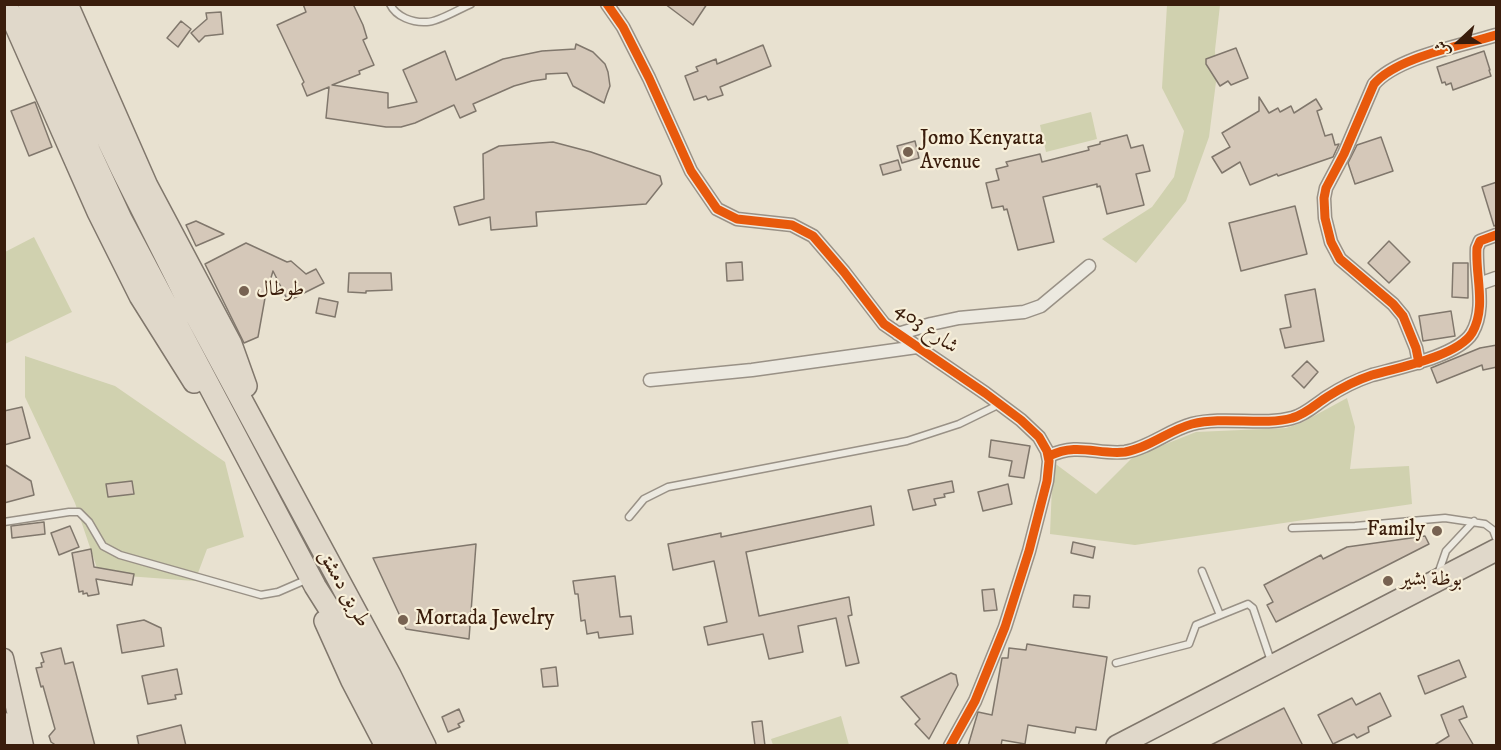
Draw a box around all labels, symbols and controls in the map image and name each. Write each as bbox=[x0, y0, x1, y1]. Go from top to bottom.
north arrow bbox=[1429, 12, 1489, 72]
text: ش bbox=[1430, 38, 1455, 60]
place label: Jomo Kenyatta Avenue bbox=[920, 127, 1044, 177]
marker: Jomo Kenyatta Avenue bbox=[901, 145, 915, 159]
place label: طوطال bbox=[256, 278, 305, 304]
marker: طوطال bbox=[237, 284, 251, 298]
street label: شارع 403 bbox=[889, 298, 963, 360]
place label: Family bbox=[1367, 518, 1425, 544]
marker: Family bbox=[1430, 524, 1444, 538]
street label: طريق دمشق bbox=[311, 546, 375, 632]
place label: بوظة بشير bbox=[1400, 568, 1462, 594]
marker: بوظة بشير bbox=[1381, 574, 1395, 588]
place label: Mortada Jewelry bbox=[415, 607, 554, 633]
marker: Mortada Jewelry bbox=[396, 613, 410, 627]

